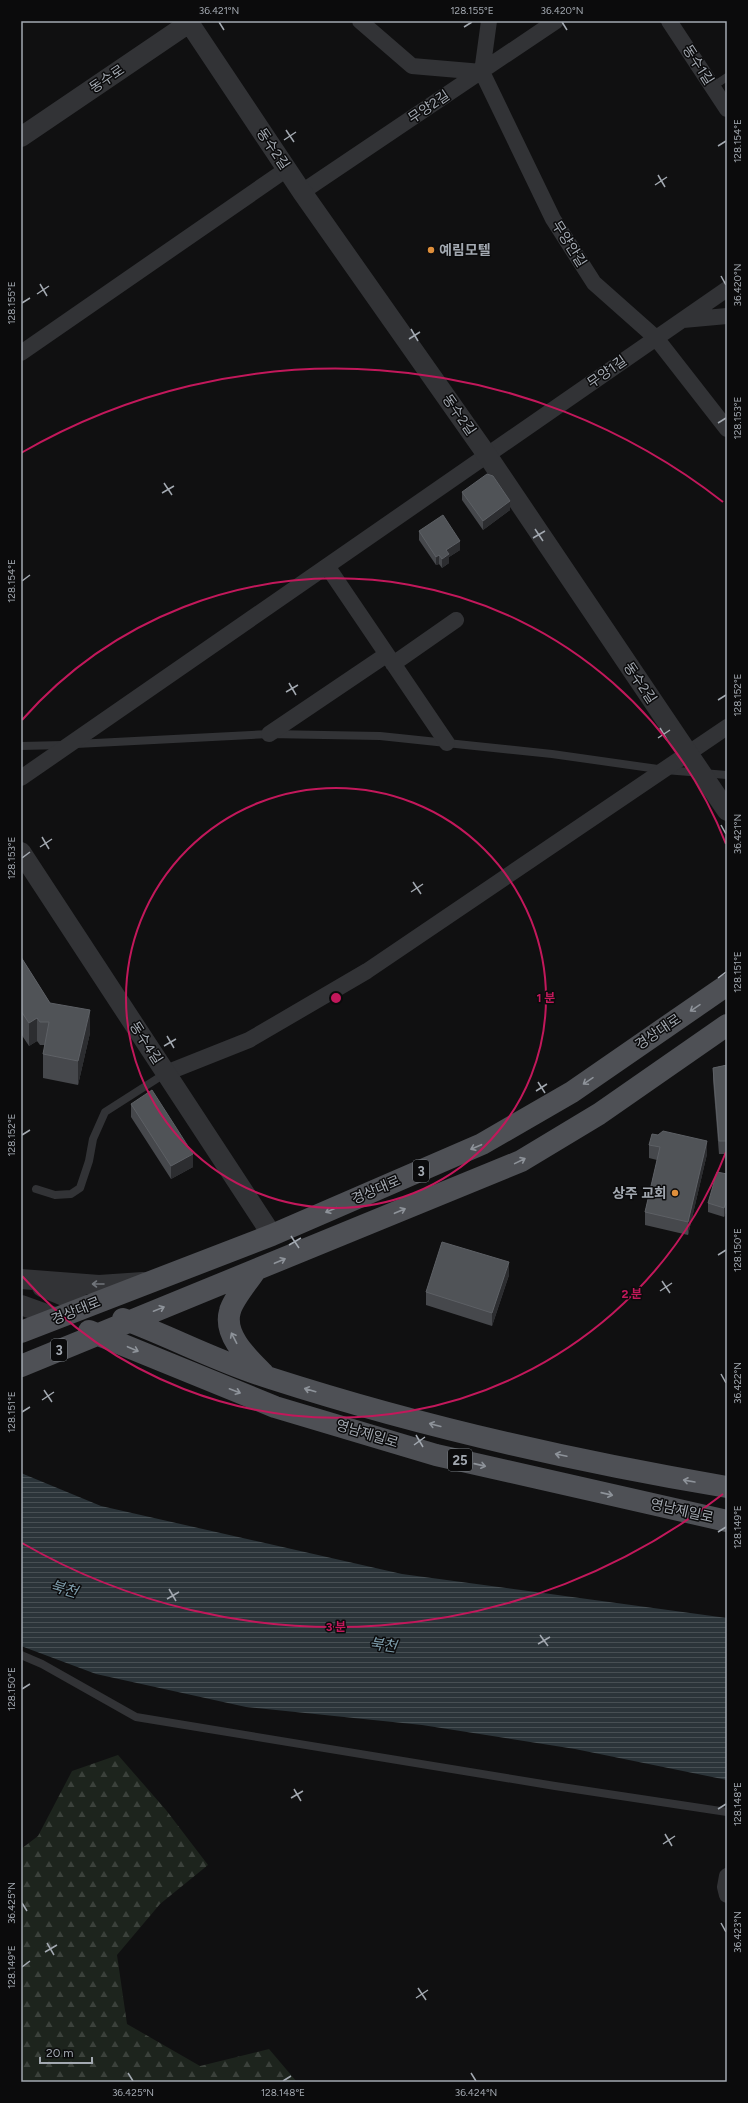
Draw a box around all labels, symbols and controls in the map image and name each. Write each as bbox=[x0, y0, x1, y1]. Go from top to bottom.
text: 36.421°N bbox=[199, 4, 239, 17]
text: 128.155°E bbox=[450, 4, 494, 17]
text: 36.420°N bbox=[541, 4, 583, 17]
street label: 동수1길 bbox=[679, 42, 717, 88]
street label: 동수로 bbox=[86, 61, 128, 97]
street label: 무양2길 bbox=[405, 87, 453, 127]
text: 128.154°E bbox=[731, 119, 744, 163]
street label: 동수2길 bbox=[253, 125, 293, 173]
street label: 무양안길 bbox=[548, 218, 590, 270]
place label: 예림모텔 bbox=[439, 242, 491, 259]
marker: 예림모텔 bbox=[426, 245, 436, 255]
text: 36.420°N bbox=[731, 264, 744, 306]
text: 128.155°E bbox=[5, 281, 18, 325]
street label: 무양1길 bbox=[584, 352, 630, 392]
street label: 동수2길 bbox=[439, 391, 479, 439]
text: 128.153°E bbox=[731, 396, 744, 439]
text: 128.154°E bbox=[5, 559, 18, 603]
street label: 동수2길 bbox=[620, 659, 660, 707]
text: 128.152°E bbox=[731, 673, 744, 717]
text: 36.421°N bbox=[731, 814, 744, 854]
text: 128.153°E bbox=[5, 836, 18, 879]
text: 128.151°E bbox=[731, 951, 744, 993]
centre of rings bbox=[329, 991, 343, 1005]
text: 1 분 bbox=[537, 991, 555, 1005]
one-way arrow bbox=[690, 1004, 701, 1012]
street label: 경상대로 bbox=[632, 1010, 684, 1053]
street label: 동수4길 bbox=[126, 1019, 166, 1067]
one-way arrow bbox=[582, 1077, 593, 1085]
text: 128.152°E bbox=[5, 1113, 18, 1157]
one-way arrow bbox=[470, 1144, 482, 1151]
one-way arrow bbox=[513, 1157, 525, 1164]
road number: 3 bbox=[413, 1160, 429, 1182]
street label: 경상대로 bbox=[349, 1172, 403, 1208]
place label: 상주 교회 bbox=[612, 1185, 667, 1202]
marker: 상주 교회 bbox=[670, 1188, 680, 1198]
one-way arrow bbox=[325, 1206, 337, 1214]
one-way arrow bbox=[393, 1207, 405, 1214]
text: 128.150°E bbox=[731, 1228, 744, 1272]
one-way arrow bbox=[273, 1257, 285, 1264]
one-way arrow bbox=[92, 1280, 105, 1288]
text: 2 분 bbox=[622, 1287, 642, 1301]
street label: 경상대로 bbox=[49, 1293, 103, 1329]
one-way arrow bbox=[153, 1305, 165, 1313]
one-way arrow bbox=[230, 1332, 237, 1344]
road number: 3 bbox=[51, 1339, 67, 1361]
one-way arrow bbox=[126, 1346, 138, 1354]
text: 36.422°N bbox=[731, 1362, 744, 1404]
one-way arrow bbox=[303, 1386, 316, 1393]
one-way arrow bbox=[229, 1388, 241, 1396]
text: 128.151°E bbox=[5, 1391, 18, 1433]
street label: 영남제일로 bbox=[334, 1416, 400, 1452]
one-way arrow bbox=[429, 1420, 442, 1428]
road number: 25 bbox=[448, 1449, 472, 1471]
one-way arrow bbox=[555, 1451, 568, 1459]
one-way arrow bbox=[473, 1461, 486, 1469]
one-way arrow bbox=[682, 1477, 695, 1485]
one-way arrow bbox=[600, 1490, 613, 1498]
street label: 영남제일로 bbox=[649, 1495, 715, 1527]
text: 128.149°E bbox=[731, 1505, 744, 1549]
water label: 북천 bbox=[48, 1577, 82, 1602]
text: 3 분 bbox=[326, 1620, 346, 1634]
water label: 북천 bbox=[368, 1634, 400, 1656]
text: 128.150°E bbox=[5, 1667, 18, 1711]
text: 128.148°E bbox=[731, 1782, 744, 1826]
text: 36.425°N bbox=[5, 1882, 18, 1924]
text: 36.423°N bbox=[731, 1911, 744, 1953]
text: 128.149°E bbox=[5, 1945, 18, 1989]
scale bar bbox=[40, 2039, 92, 2065]
text: 20 m bbox=[46, 2046, 74, 2060]
text: 36.425°N bbox=[112, 2086, 154, 2099]
text: 128.148°E bbox=[261, 2086, 305, 2099]
text: 36.424°N bbox=[455, 2086, 497, 2099]

